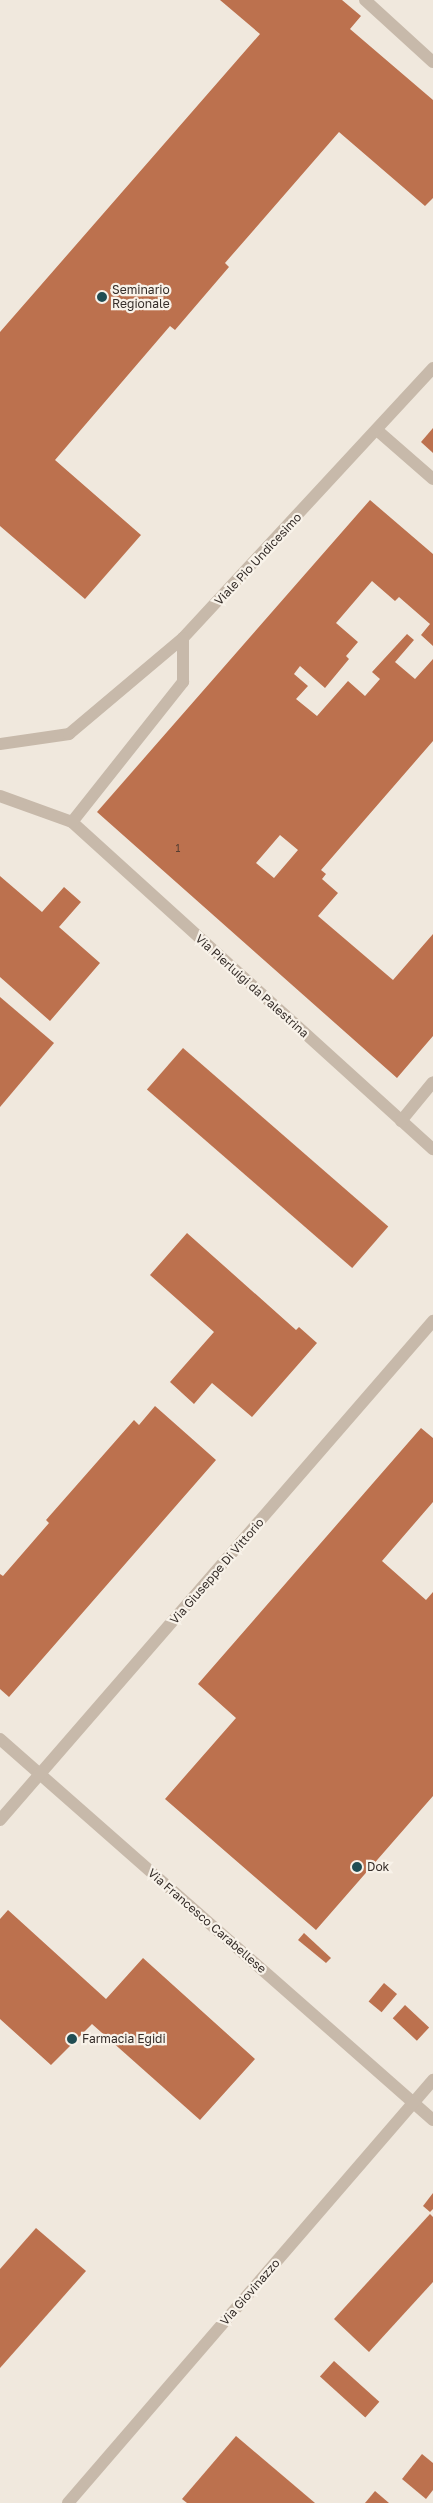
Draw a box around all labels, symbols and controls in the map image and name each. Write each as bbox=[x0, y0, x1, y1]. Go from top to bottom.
place label: Seminario Regionale bbox=[112, 283, 170, 311]
marker: Seminario Regionale bbox=[96, 291, 108, 303]
street label: Viale Pio Undicesimo bbox=[212, 510, 304, 608]
house number: 1 bbox=[176, 843, 180, 855]
street label: Via Pierluigi da Palestrina bbox=[192, 931, 312, 1041]
street label: Via Giuseppe Di Vittorio bbox=[167, 1515, 267, 1627]
place label: Dok bbox=[367, 1860, 389, 1874]
marker: Dok bbox=[351, 1861, 363, 1873]
street label: Via Francesco Carabellese bbox=[145, 1866, 269, 1976]
place label: Farmacia Egidi bbox=[82, 2032, 166, 2046]
marker: Farmacia Egidi bbox=[66, 2033, 78, 2045]
street label: Via Giovinazzo bbox=[217, 2256, 283, 2328]

